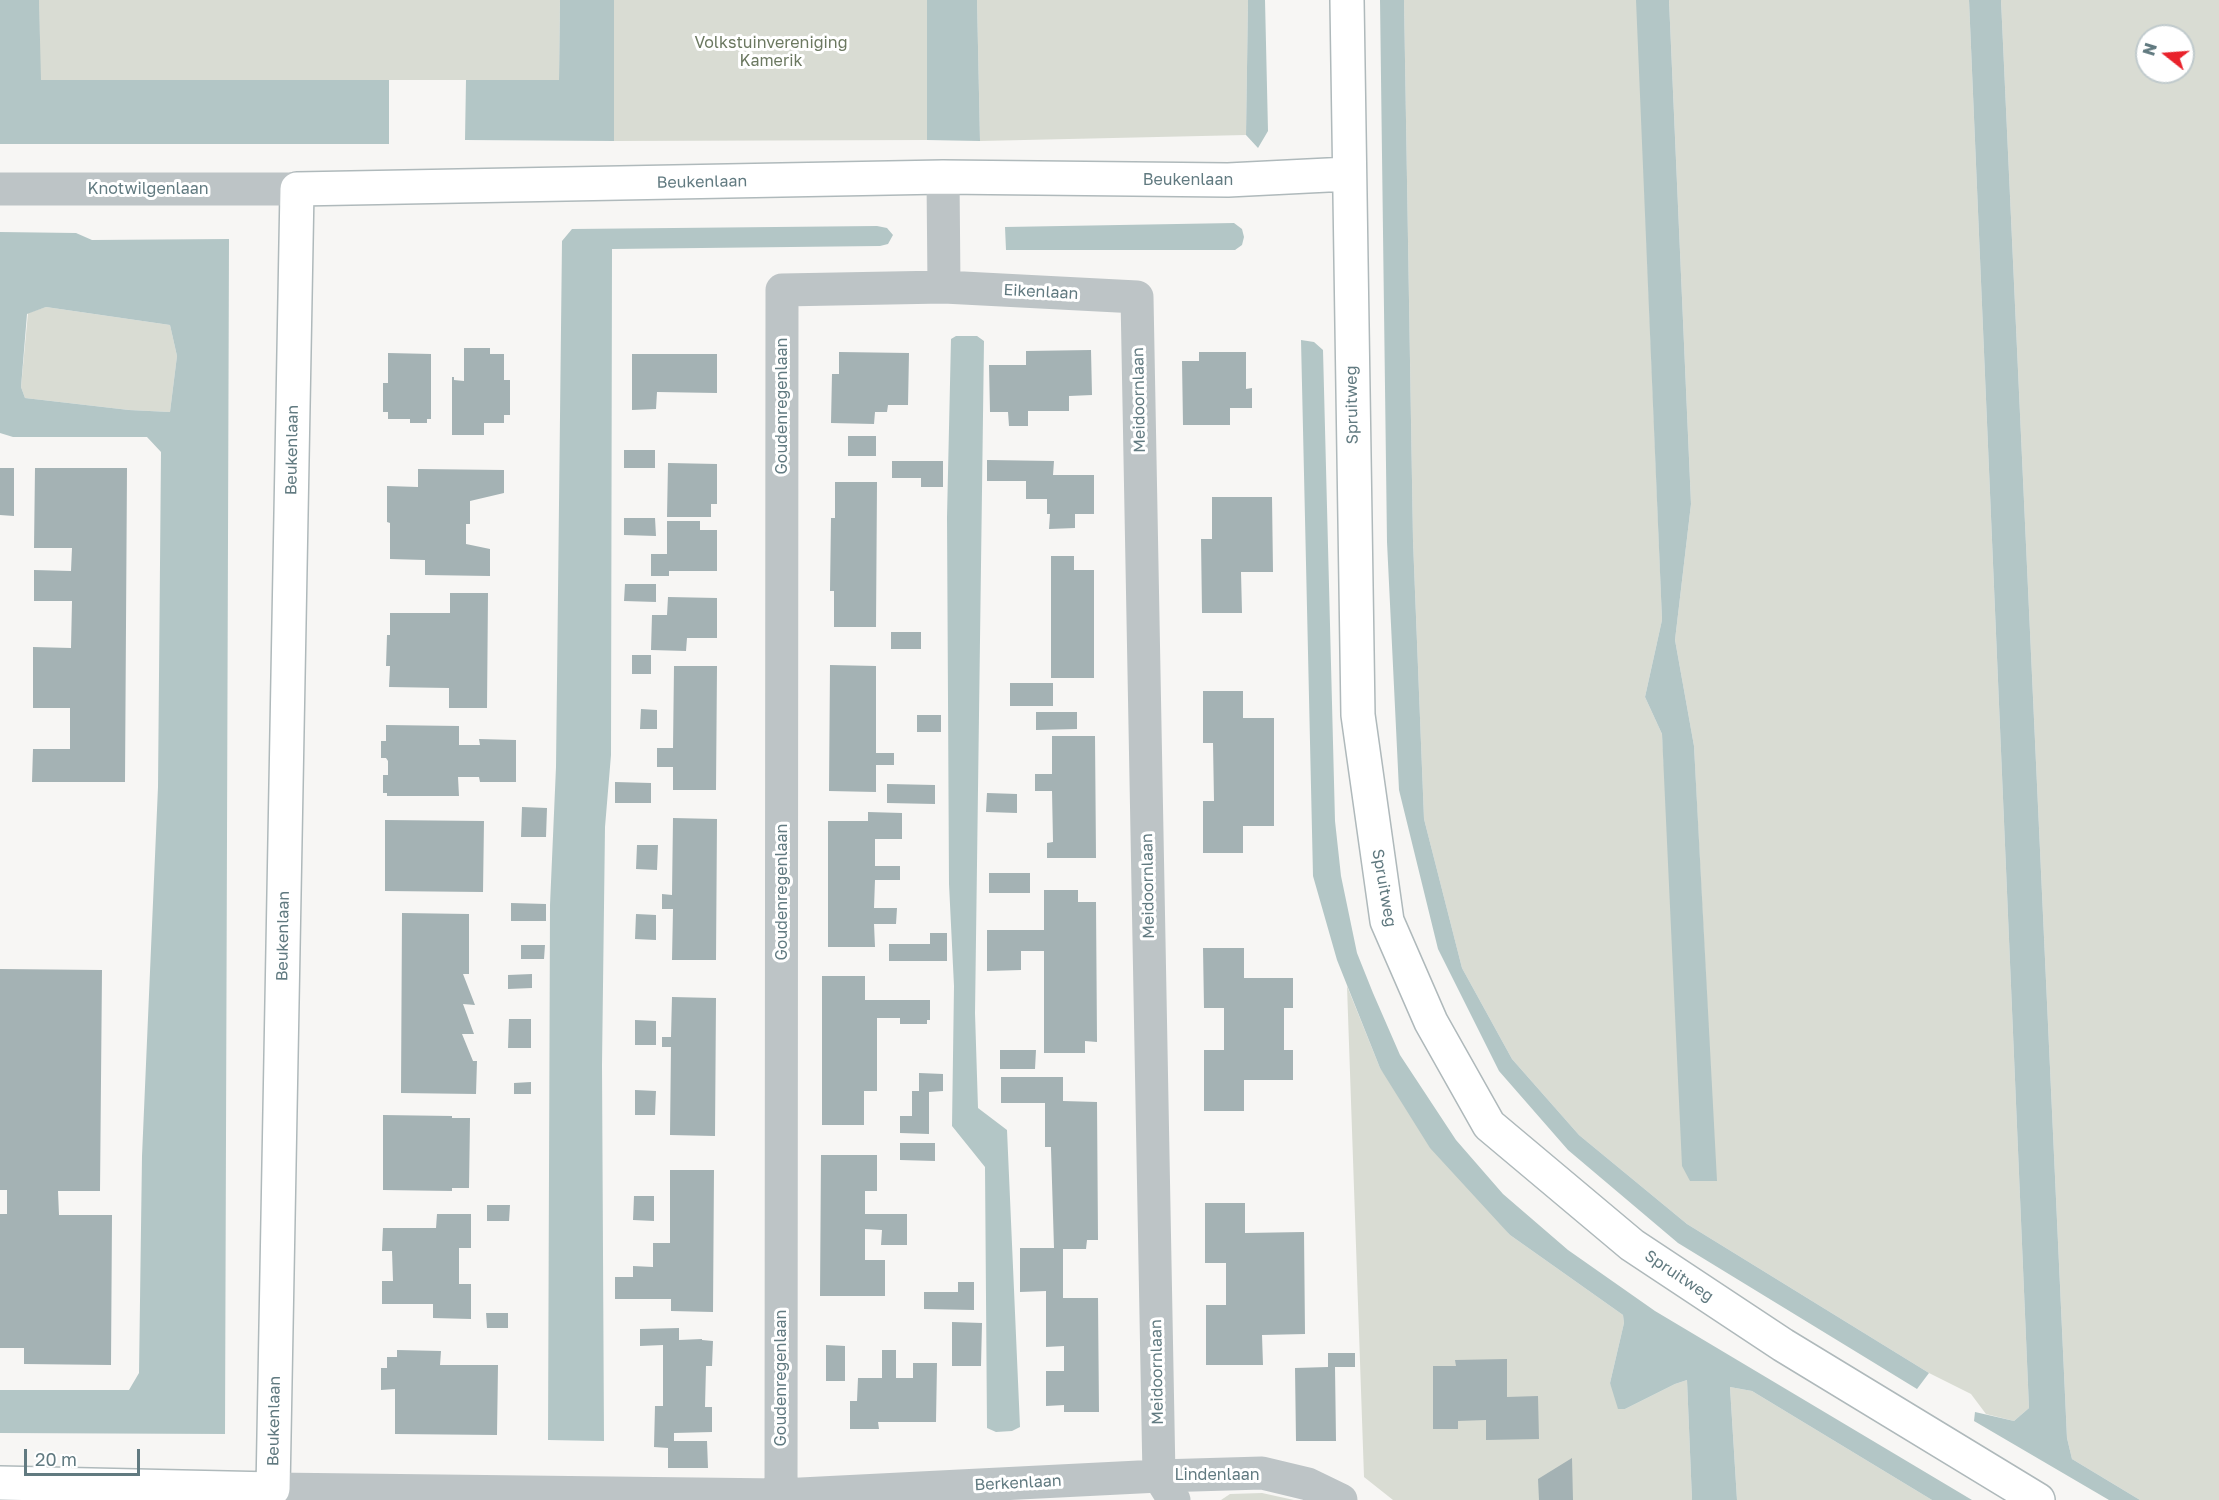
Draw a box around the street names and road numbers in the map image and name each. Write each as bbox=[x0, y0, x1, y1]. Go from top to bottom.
street label: Beukenlaan bbox=[1143, 170, 1233, 190]
street label: Beukenlaan bbox=[657, 172, 747, 192]
street label: Knotwilgenlaan bbox=[87, 179, 209, 199]
street label: Eikenlaan bbox=[1003, 280, 1079, 304]
street label: Goudenregenlaan bbox=[772, 338, 792, 474]
street label: Meidoornlaan bbox=[1128, 347, 1150, 453]
street label: Spruitweg bbox=[1342, 365, 1362, 445]
street label: Beukenlaan bbox=[282, 405, 302, 495]
street label: Goudenregenlaan bbox=[772, 824, 792, 960]
street label: Meidoornlaan bbox=[1137, 833, 1159, 939]
street label: Spruitweg bbox=[1368, 848, 1400, 928]
street label: Beukenlaan bbox=[273, 891, 293, 981]
street label: Spruitweg bbox=[1641, 1246, 1717, 1306]
street label: Goudenregenlaan bbox=[771, 1310, 791, 1446]
street label: Meidoornlaan bbox=[1146, 1319, 1168, 1425]
street label: Beukenlaan bbox=[264, 1376, 284, 1466]
street label: Lindenlaan bbox=[1174, 1465, 1260, 1485]
street label: Berkenlaan bbox=[974, 1471, 1062, 1495]

